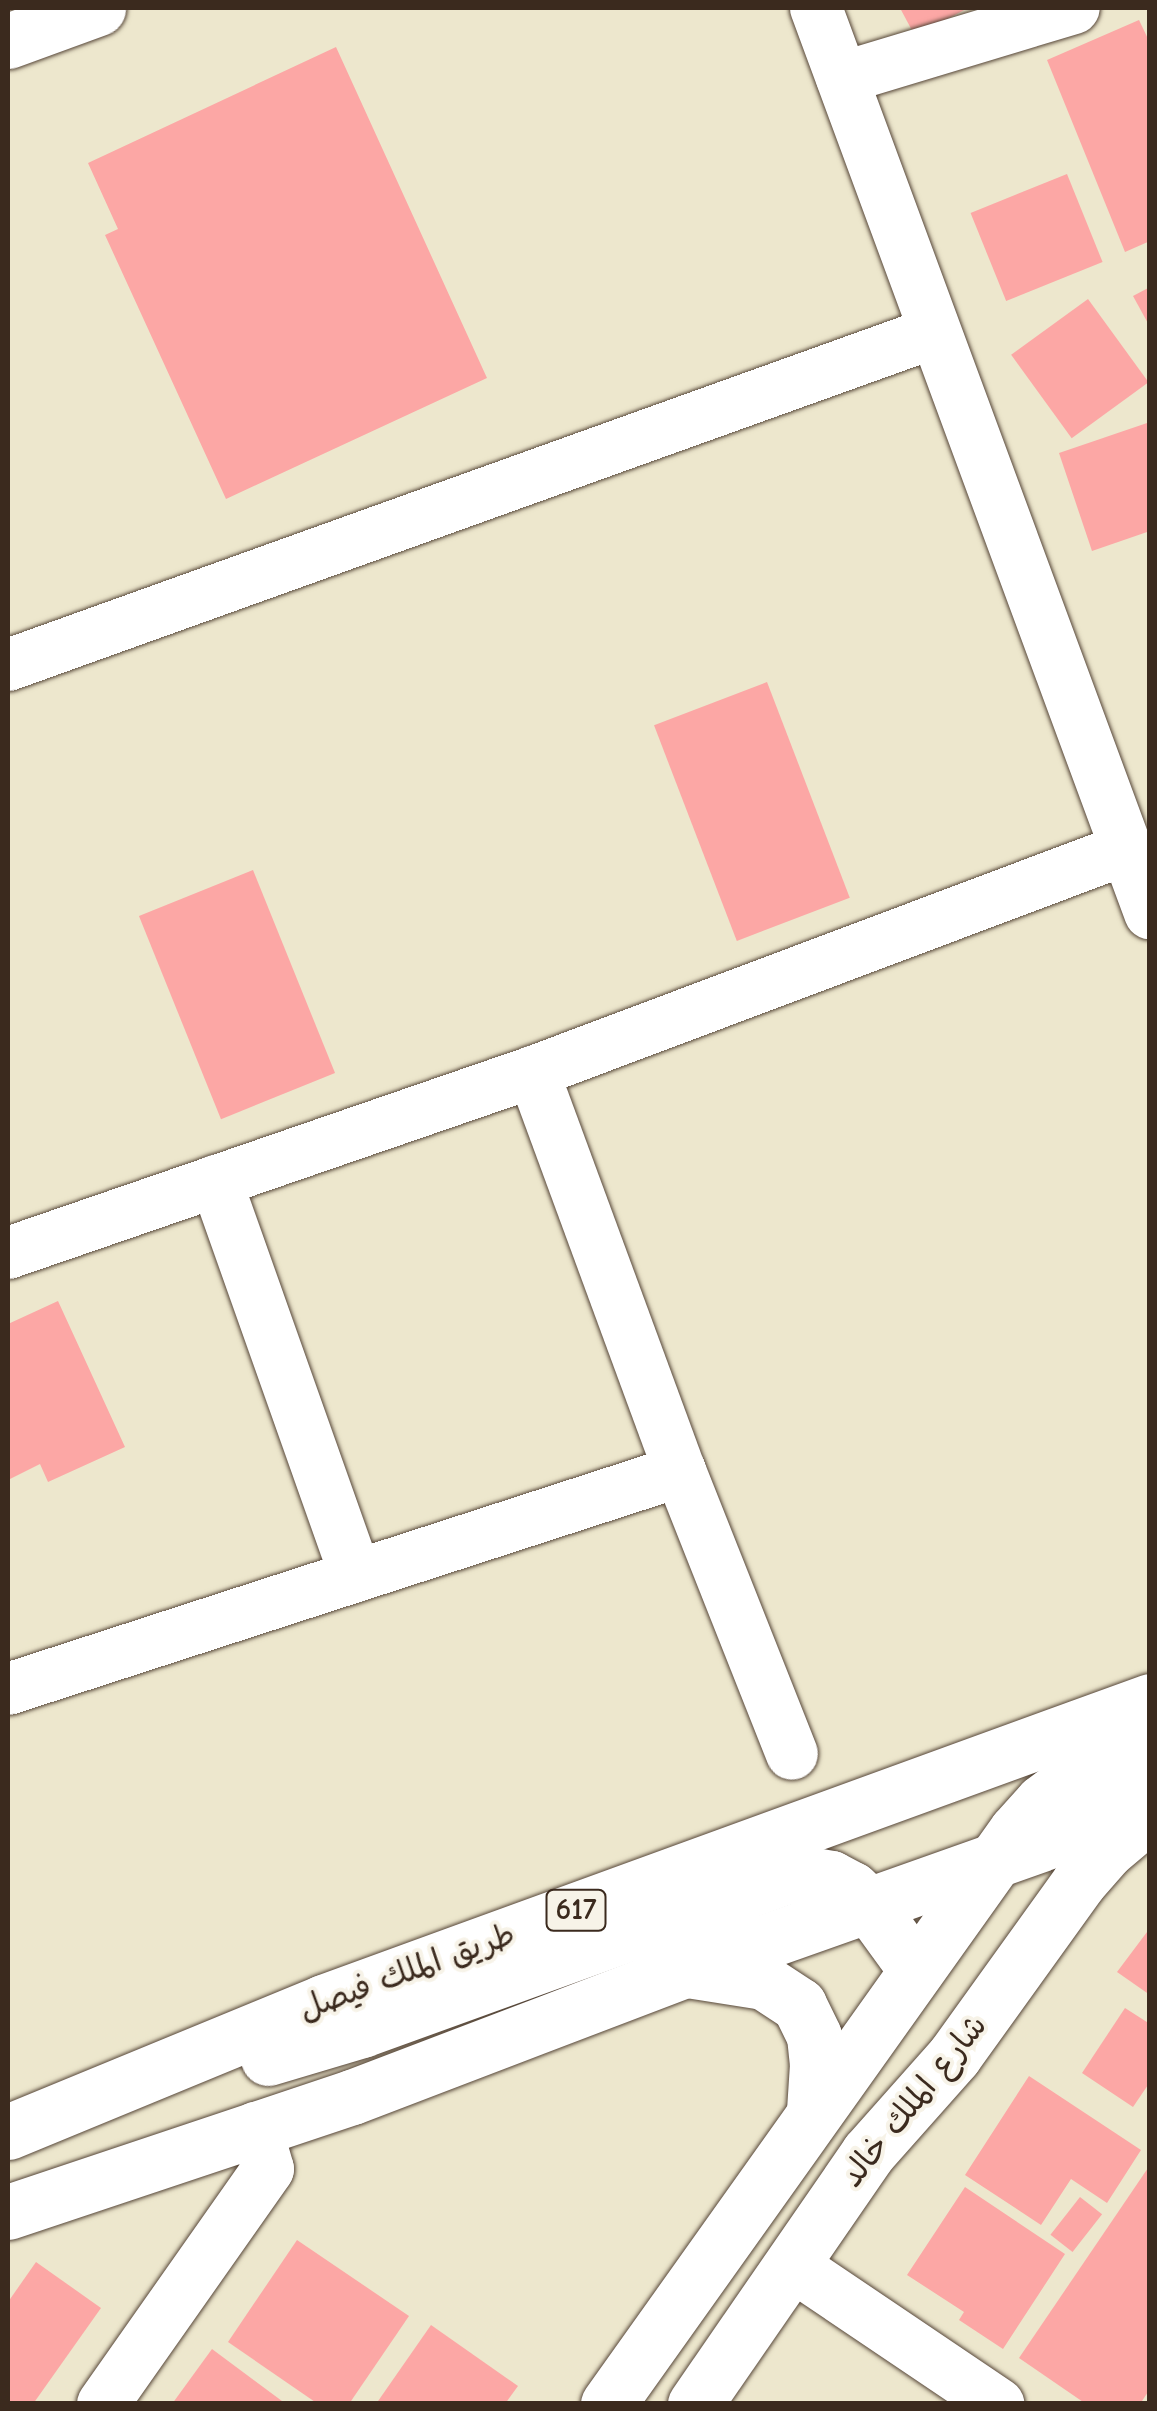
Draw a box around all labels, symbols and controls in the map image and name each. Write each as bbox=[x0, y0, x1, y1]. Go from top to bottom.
road number: 617 bbox=[544, 1885, 608, 1935]
street label: طريق الملك فيصل bbox=[294, 1915, 520, 2029]
street label: شارع الملك خالد bbox=[833, 2007, 995, 2195]

